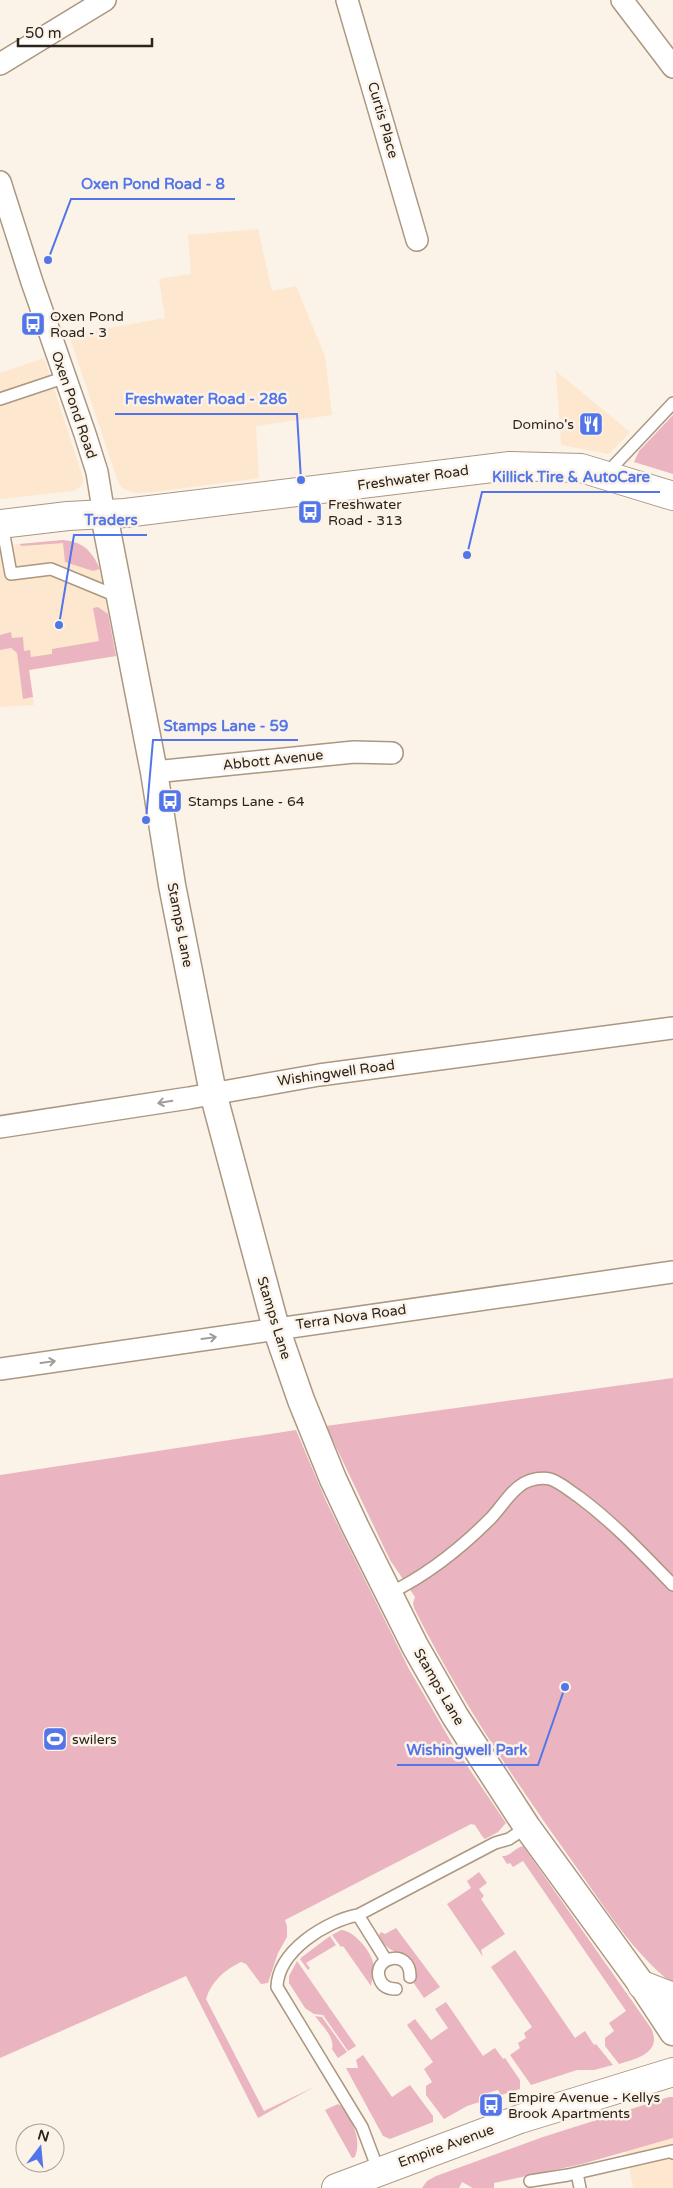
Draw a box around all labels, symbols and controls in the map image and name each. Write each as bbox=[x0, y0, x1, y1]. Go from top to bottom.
scale bar bbox=[18, 15, 151, 47]
text: 50 m bbox=[25, 24, 62, 42]
street label: Curtis Place bbox=[364, 80, 402, 160]
callout: Oxen Pond Road - 8 bbox=[71, 169, 235, 199]
text: Oxen Pond Road - 8 bbox=[81, 175, 226, 193]
place label: Oxen Pond Road - 3 bbox=[50, 308, 124, 341]
bus stop icon: Oxen Pond Road - 3 bbox=[20, 311, 46, 337]
street label: Oxen Pond Road bbox=[48, 349, 100, 461]
callout: Freshwater Road - 286 bbox=[115, 384, 297, 414]
text: Freshwater Road - 286 bbox=[125, 390, 287, 408]
restaurant icon: Domino's bbox=[578, 411, 604, 437]
place label: Domino's bbox=[512, 416, 574, 433]
street label: Freshwater Road bbox=[356, 462, 470, 494]
callout: Killick Tire & AutoCare bbox=[482, 462, 660, 492]
text: Killick Tire & AutoCare bbox=[492, 468, 651, 486]
place label: Freshwater Road - 313 bbox=[328, 496, 403, 529]
bus stop icon: Freshwater Road - 313 bbox=[297, 499, 323, 525]
callout: Traders bbox=[74, 505, 147, 535]
text: Traders bbox=[83, 511, 138, 529]
callout: Stamps Lane - 59 bbox=[153, 710, 298, 740]
text: Stamps Lane - 59 bbox=[164, 717, 288, 736]
street label: Abbott Avenue bbox=[222, 746, 324, 774]
bus stop icon: Stamps Lane - 64 bbox=[157, 788, 183, 814]
place label: Stamps Lane - 64 bbox=[188, 793, 305, 810]
street label: Stamps Lane bbox=[163, 881, 197, 969]
street label: Wishingwell Road bbox=[276, 1056, 396, 1090]
one-way arrow bbox=[157, 1097, 173, 1107]
street label: Stamps Lane bbox=[253, 1274, 295, 1362]
street label: Terra Nova Road bbox=[295, 1301, 407, 1333]
one-way arrow bbox=[201, 1333, 217, 1343]
one-way arrow bbox=[40, 1357, 56, 1367]
street label: Stamps Lane bbox=[410, 1646, 468, 1729]
sports icon: swilers bbox=[42, 1726, 68, 1752]
place label: swilers bbox=[72, 1731, 117, 1748]
callout: Wishingwell Park bbox=[397, 1735, 538, 1765]
text: Wishingwell Park bbox=[406, 1741, 528, 1760]
place label: Empire Avenue - Kellys Brook Apartments bbox=[508, 2089, 661, 2122]
bus stop icon: Empire Avenue - Kellys Brook Apartments bbox=[478, 2092, 504, 2118]
street label: Empire Avenue bbox=[396, 2121, 496, 2171]
north arrow bbox=[15, 2123, 65, 2173]
text: N bbox=[36, 2126, 51, 2146]

